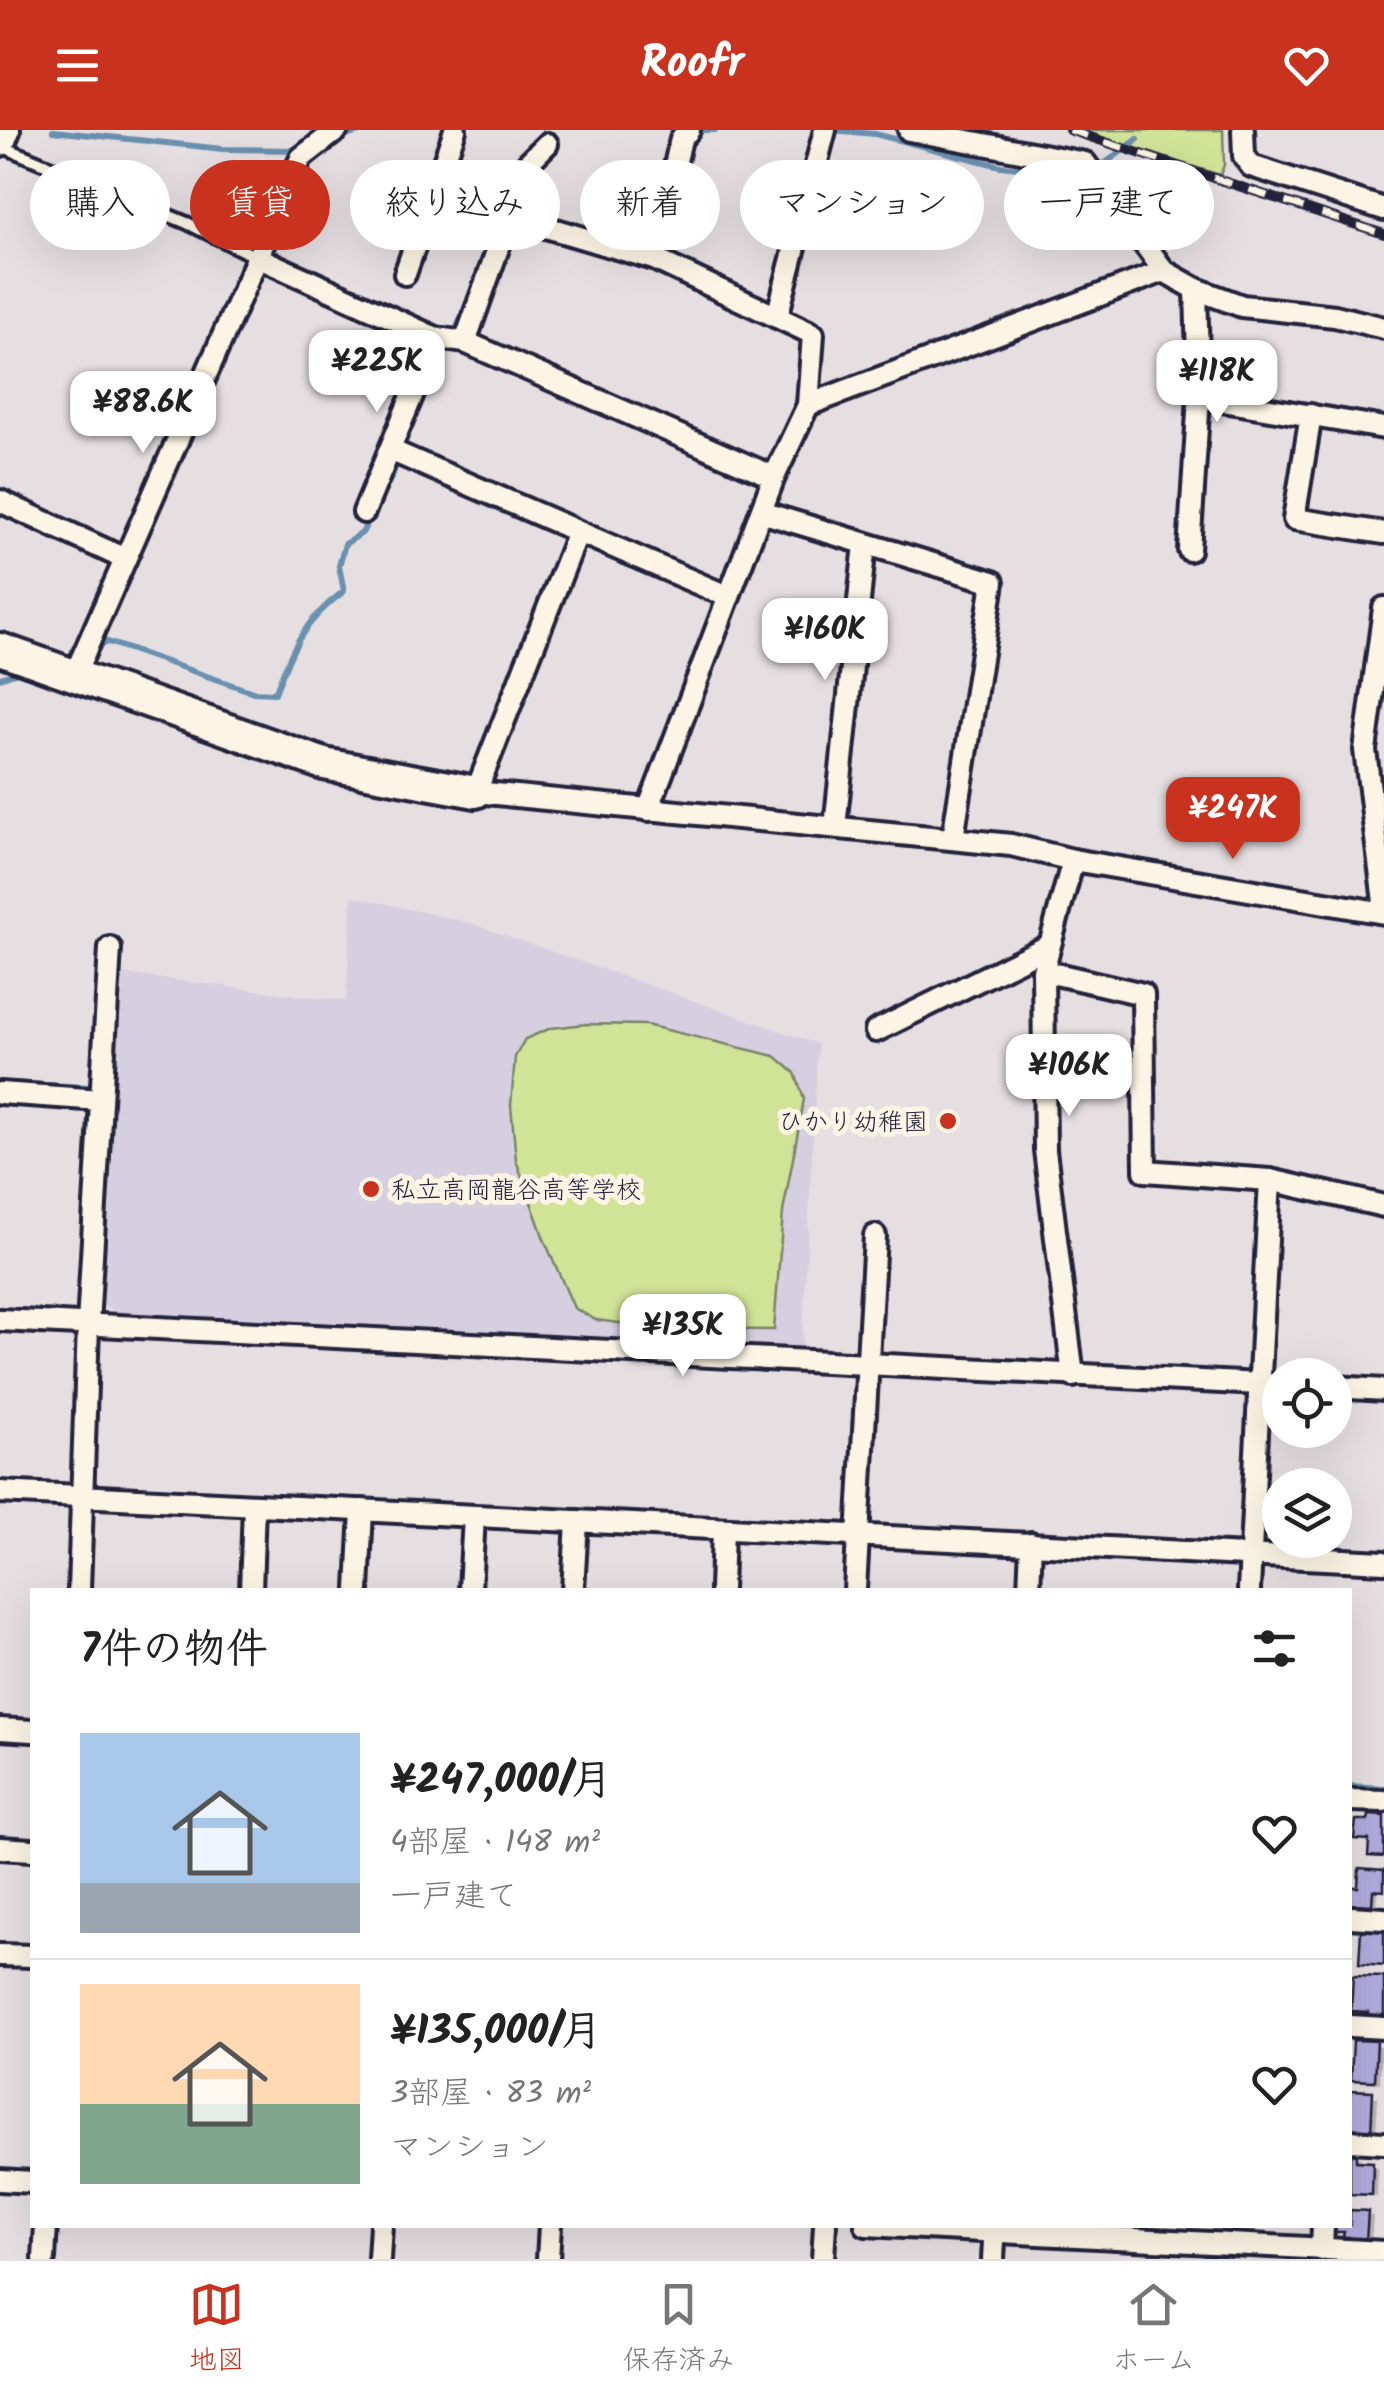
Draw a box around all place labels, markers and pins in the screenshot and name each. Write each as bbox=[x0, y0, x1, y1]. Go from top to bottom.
pin: ¥225K bbox=[307, 330, 447, 415]
pin: ¥118K bbox=[1147, 340, 1287, 425]
pin: ¥88.6K bbox=[62, 371, 224, 456]
pin: ¥160K bbox=[755, 598, 895, 683]
pin: ¥247K bbox=[1163, 777, 1303, 862]
pin: ¥106K bbox=[999, 1034, 1139, 1119]
place label: ひかり幼稚園 bbox=[778, 1103, 928, 1143]
marker: ひかり幼稚園 bbox=[937, 1110, 959, 1132]
place label: 私立高岡龍谷高等学校 bbox=[391, 1171, 641, 1211]
marker: 私立高岡龍谷高等学校 bbox=[360, 1178, 382, 1200]
pin: ¥135K bbox=[613, 1294, 753, 1379]

